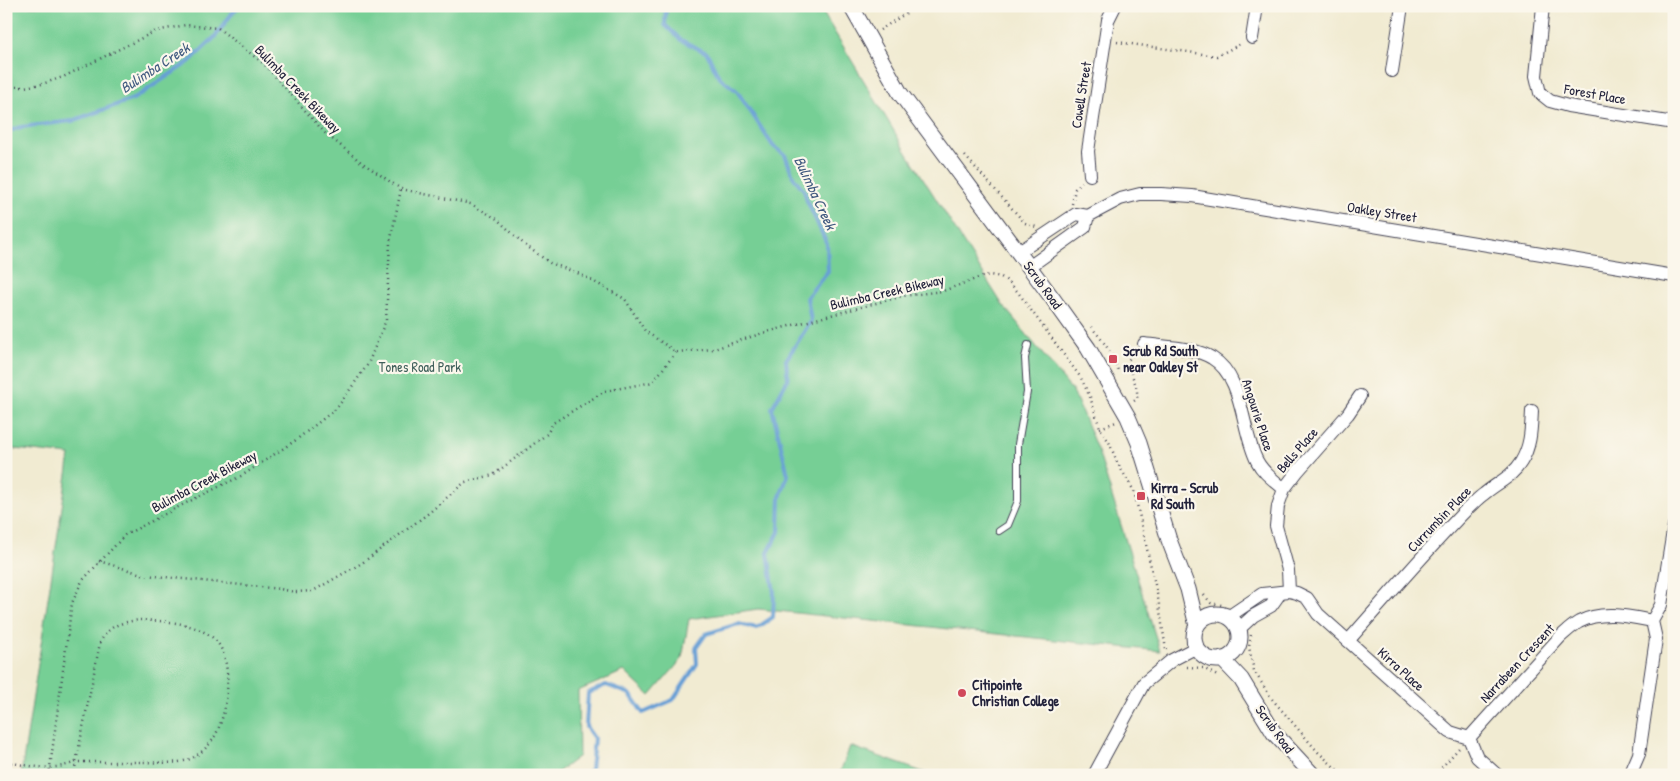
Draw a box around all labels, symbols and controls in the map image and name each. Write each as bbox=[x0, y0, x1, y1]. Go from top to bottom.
water label: Bulimba Creek bbox=[116, 36, 195, 98]
street label: Bulimba Creek Bikeway bbox=[250, 40, 346, 138]
street label: Cowell Street bbox=[1066, 60, 1095, 130]
street label: Forest Place bbox=[1562, 79, 1628, 108]
water label: Bulimba Creek bbox=[789, 153, 842, 235]
street label: Oakley Street bbox=[1346, 197, 1418, 227]
street label: Scrub Road bbox=[1020, 257, 1068, 313]
street label: Bulimba Creek Bikeway bbox=[828, 269, 946, 315]
place label: Scrub Rd South near Oakley St bbox=[1123, 341, 1199, 378]
marker: Scrub Rd South near Oakley St bbox=[1107, 353, 1119, 365]
park label: Tones Road Park bbox=[379, 357, 461, 376]
street label: Angourie Place bbox=[1237, 376, 1279, 454]
street label: Bells Place bbox=[1272, 423, 1322, 476]
street label: Bulimba Creek Bikeway bbox=[148, 445, 260, 517]
place label: Kirra - Scrub Rd South bbox=[1151, 478, 1219, 513]
street label: Currumbin Place bbox=[1402, 481, 1475, 556]
marker: Kirra - Scrub Rd South bbox=[1135, 490, 1147, 502]
street label: Narrabeen Crescent bbox=[1475, 619, 1558, 706]
street label: Kirra Place bbox=[1374, 643, 1429, 695]
place label: Citipointe Christian College bbox=[972, 675, 1060, 712]
marker: Citipointe Christian College bbox=[956, 687, 968, 699]
street label: Scrub Road bbox=[1252, 701, 1300, 757]

